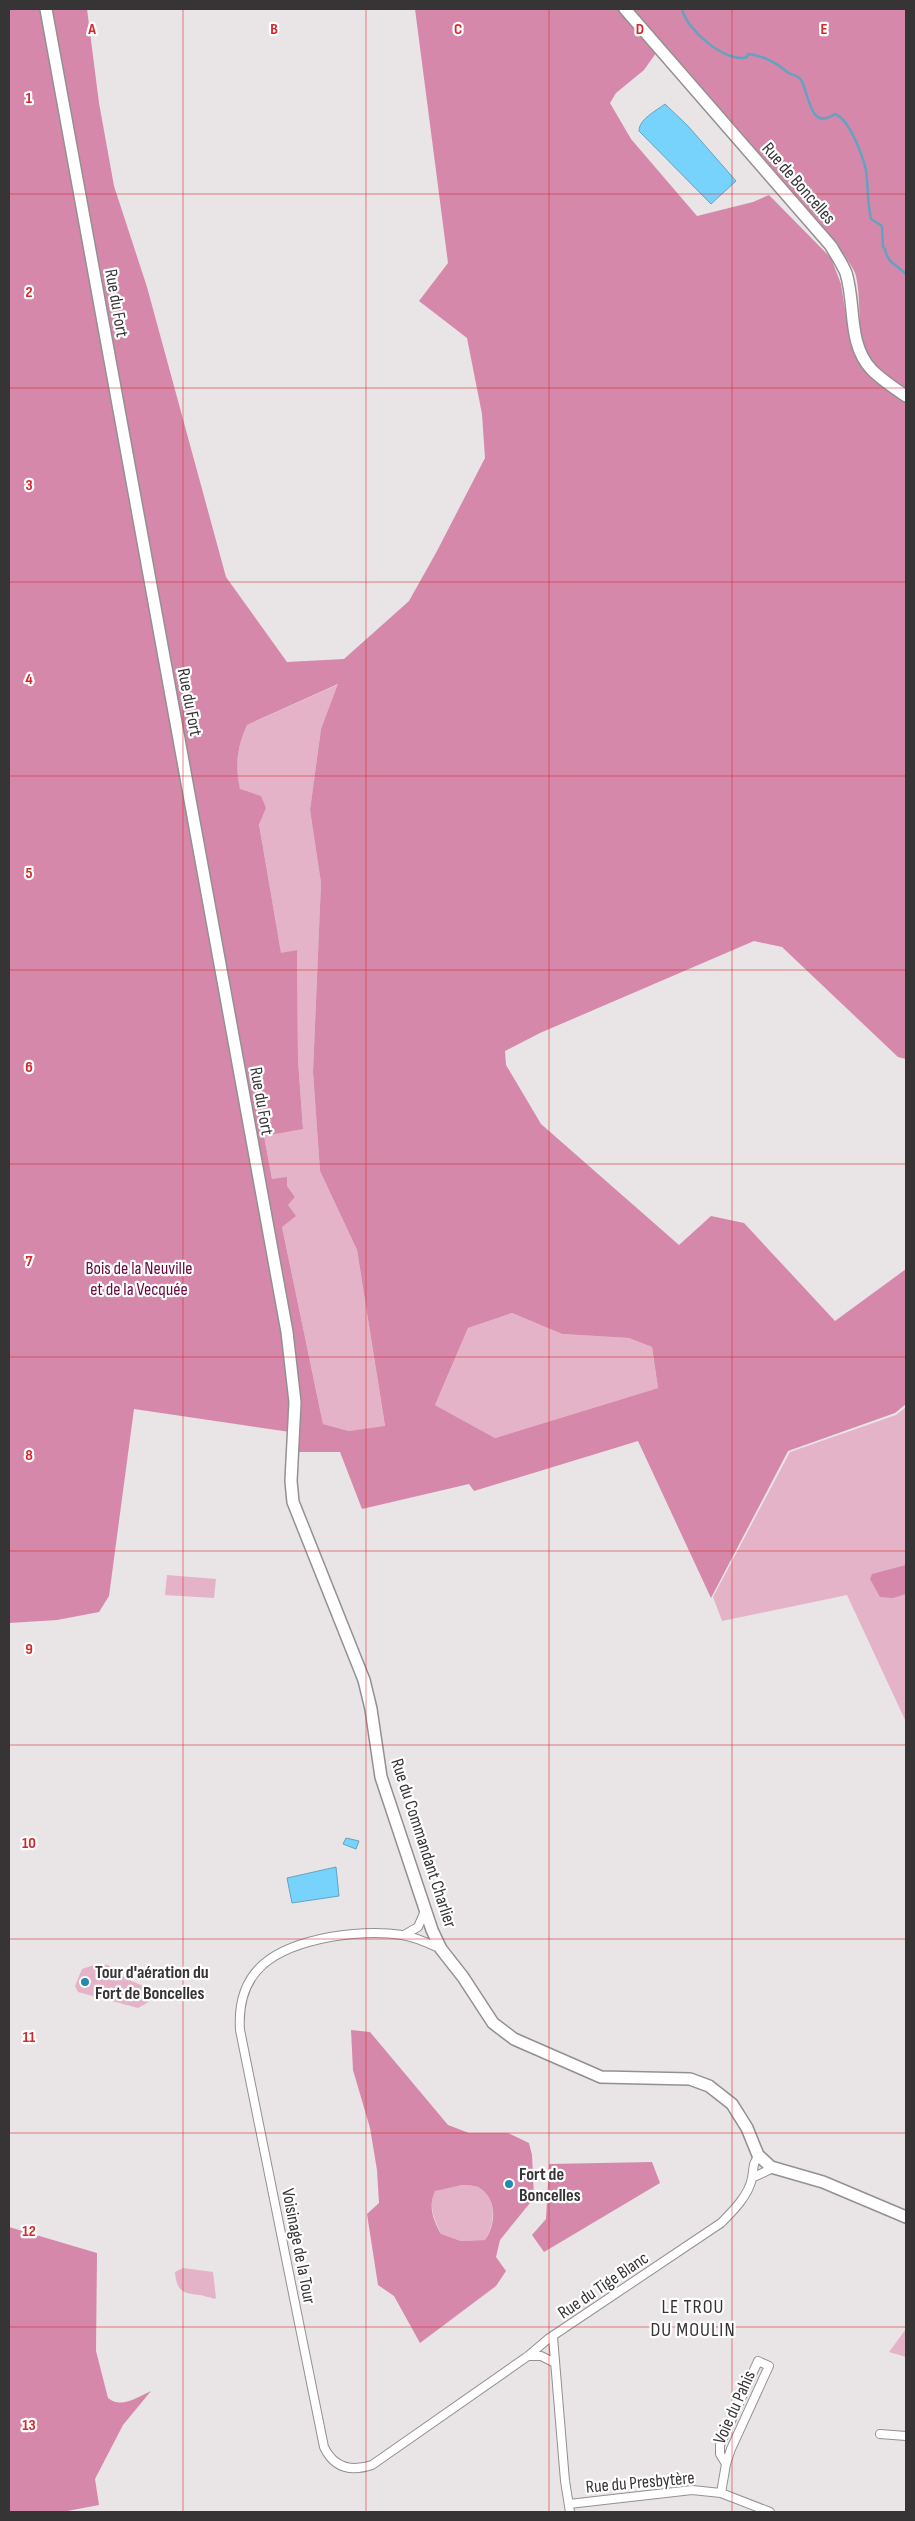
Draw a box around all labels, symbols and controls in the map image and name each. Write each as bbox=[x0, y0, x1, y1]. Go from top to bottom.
text: A bbox=[87, 20, 96, 39]
text: B bbox=[270, 20, 278, 39]
text: C bbox=[454, 20, 462, 39]
text: D bbox=[636, 20, 644, 39]
text: E bbox=[821, 20, 828, 39]
text: 1 bbox=[26, 89, 33, 108]
street label: Rue de Boncelles bbox=[757, 138, 840, 229]
street label: Rue du Fort bbox=[100, 267, 133, 339]
text: 2 bbox=[25, 283, 33, 302]
text: 3 bbox=[25, 476, 33, 495]
street label: Rue du Fort bbox=[173, 666, 206, 738]
text: 4 bbox=[25, 670, 33, 689]
text: 5 bbox=[25, 864, 33, 883]
text: 6 bbox=[25, 1058, 33, 1077]
street label: Rue du Fort bbox=[245, 1065, 278, 1137]
text: 7 bbox=[26, 1252, 33, 1271]
park label: Bois de la Neuville et de la Vecquée bbox=[85, 1258, 193, 1300]
text: 8 bbox=[25, 1446, 33, 1465]
text: 9 bbox=[25, 1640, 33, 1659]
street label: Rue du Commandant Charlier bbox=[386, 1756, 461, 1930]
text: 10 bbox=[22, 1834, 36, 1853]
place label: Tour d'aération du Fort de Boncelles bbox=[95, 1962, 209, 2004]
marker: Tour d'aération du Fort de Boncelles bbox=[79, 1976, 91, 1988]
text: 11 bbox=[23, 2028, 36, 2047]
place label: Fort de Boncelles bbox=[519, 2164, 581, 2206]
marker: Fort de Boncelles bbox=[503, 2178, 515, 2190]
street label: Voisinage de la Tour bbox=[277, 2187, 320, 2306]
text: 12 bbox=[22, 2222, 36, 2241]
street label: Rue du Tige Blanc bbox=[554, 2247, 653, 2323]
district label: LE TROU DU MOULIN bbox=[650, 2295, 736, 2342]
street label: Voie du Pahis bbox=[709, 2367, 760, 2447]
text: 13 bbox=[22, 2416, 36, 2435]
street label: Rue du Presbytère bbox=[585, 2467, 695, 2498]

